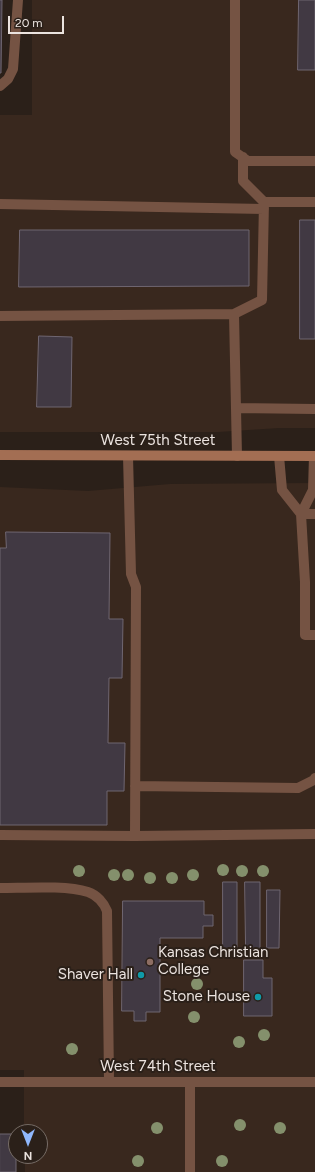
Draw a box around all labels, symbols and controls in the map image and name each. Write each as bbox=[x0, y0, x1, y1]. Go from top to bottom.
scale bar bbox=[10, 8, 66, 34]
text: 20 m bbox=[15, 16, 43, 30]
street label: West 75th Street bbox=[101, 432, 215, 450]
place label: Kansas Christian College bbox=[158, 944, 268, 979]
marker: Kansas Christian College bbox=[145, 957, 155, 967]
place label: Shaver Hall bbox=[58, 966, 133, 984]
marker: Shaver Hall bbox=[136, 970, 146, 980]
place label: Stone House bbox=[163, 988, 250, 1006]
marker: Stone House bbox=[253, 992, 263, 1002]
street label: West 74th Street bbox=[100, 1058, 216, 1076]
north arrow bbox=[8, 1124, 48, 1164]
text: N bbox=[24, 1149, 32, 1162]

